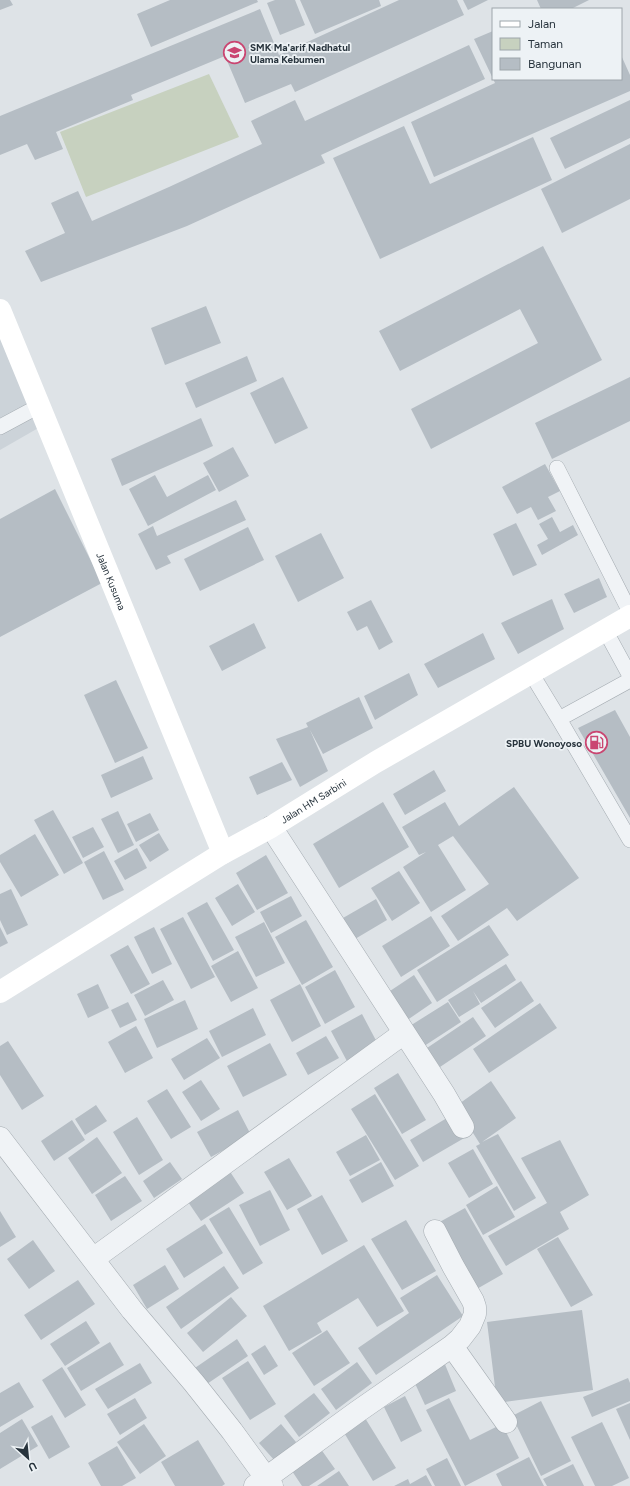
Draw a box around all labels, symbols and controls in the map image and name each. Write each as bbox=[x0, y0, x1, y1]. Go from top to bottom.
legend bbox=[492, 8, 622, 80]
text: Jalan bbox=[528, 17, 556, 31]
text: Taman bbox=[528, 37, 563, 51]
school or university icon: SMK Ma'arif Nadhatul Ulama Kebumen bbox=[222, 40, 248, 66]
place label: SMK Ma'arif Nadhatul Ulama Kebumen bbox=[250, 41, 350, 66]
text: Bangunan bbox=[528, 57, 582, 71]
street label: Jalan Kusuma bbox=[93, 550, 128, 612]
fuel station icon: SPBU Wonoyoso bbox=[584, 730, 610, 756]
place label: SPBU Wonoyoso bbox=[506, 737, 582, 750]
street label: Jalan HM Sarbini bbox=[278, 776, 349, 827]
north arrow bbox=[8, 1438, 48, 1478]
text: U bbox=[26, 1459, 39, 1474]

